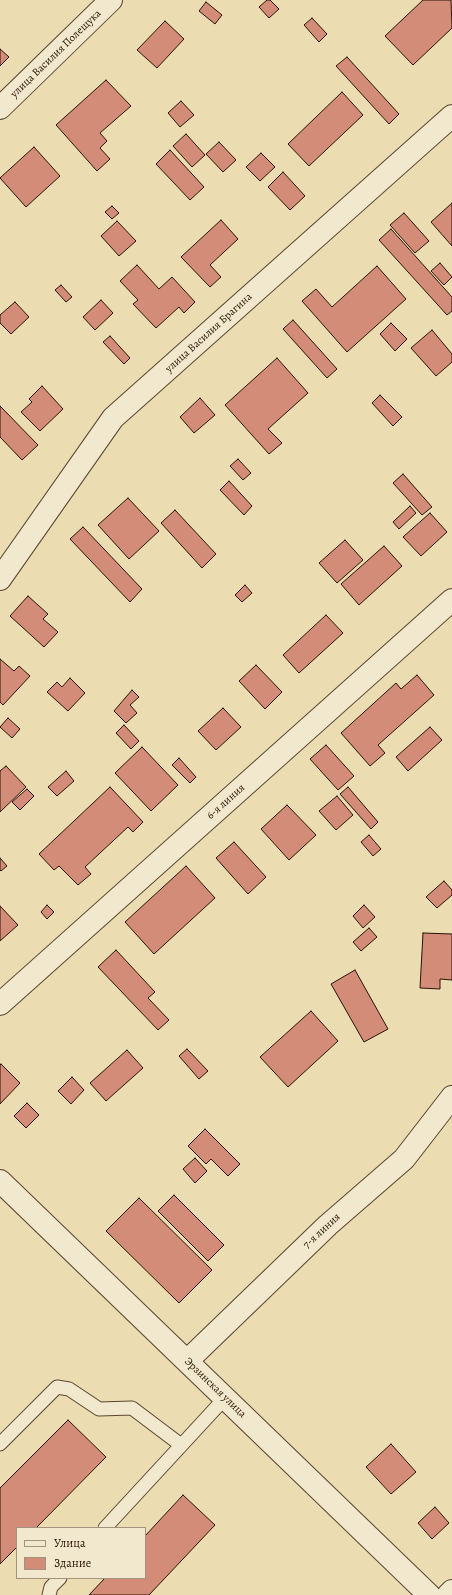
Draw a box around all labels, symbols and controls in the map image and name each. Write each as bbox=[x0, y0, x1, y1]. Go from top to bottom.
street label: улица Василия Полещука bbox=[8, 7, 104, 101]
street label: улица Василия Брагина bbox=[163, 290, 255, 376]
street label: 6-я линия bbox=[204, 782, 248, 822]
street label: 7-я линия bbox=[301, 1210, 343, 1252]
street label: Эрзинская улица bbox=[181, 1355, 249, 1421]
legend bbox=[16, 1527, 146, 1579]
text: Улица bbox=[54, 1535, 85, 1551]
text: Здание bbox=[54, 1555, 91, 1571]

